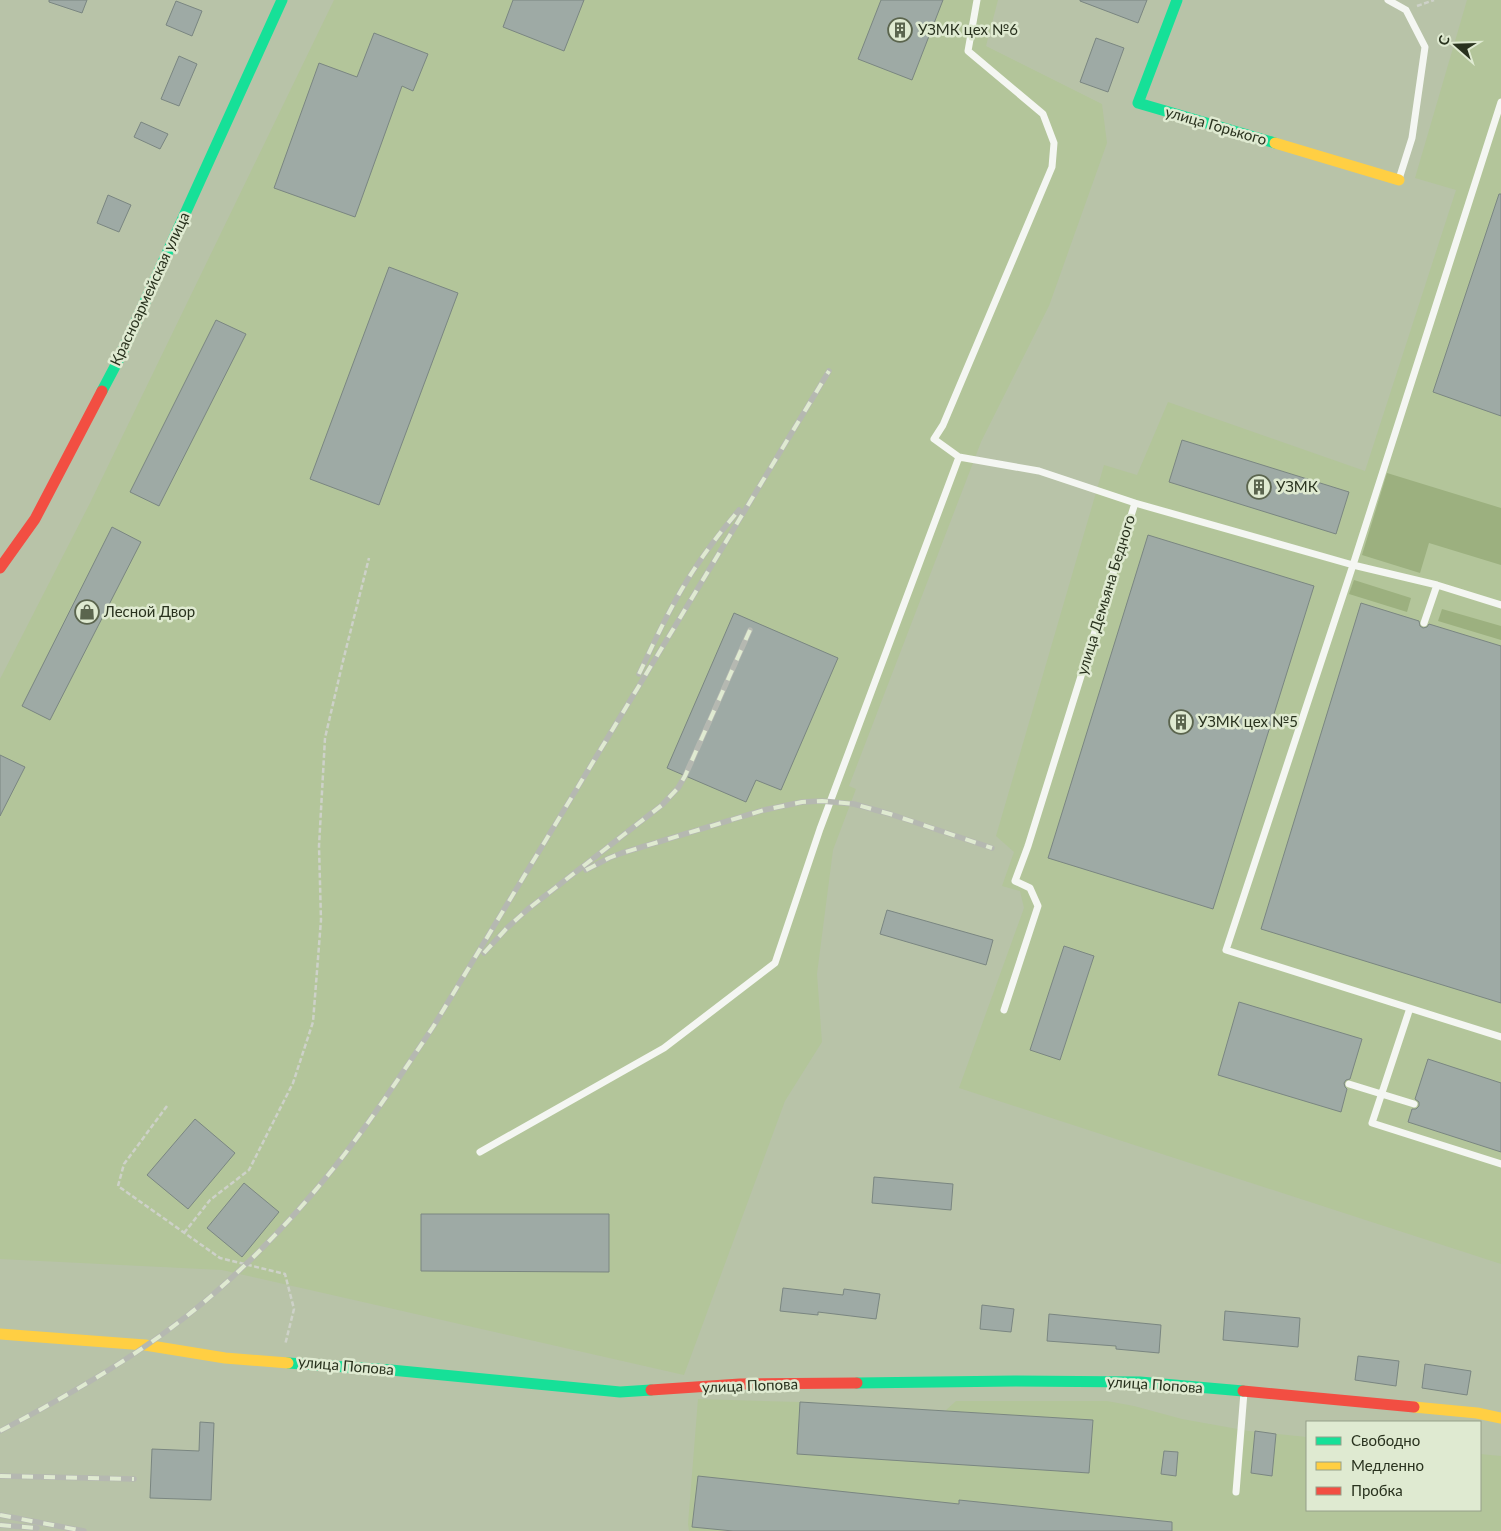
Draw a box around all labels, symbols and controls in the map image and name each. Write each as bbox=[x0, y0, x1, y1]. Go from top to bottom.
building icon: УЗМК цех №6 bbox=[887, 17, 913, 43]
place label: УЗМК цех №6 bbox=[918, 20, 1018, 38]
north arrow bbox=[1431, 20, 1481, 70]
text: С bbox=[1434, 32, 1453, 48]
street label: улица Горького bbox=[1163, 102, 1269, 148]
street label: Красноармейская улица bbox=[106, 209, 193, 368]
building icon: УЗМК bbox=[1246, 474, 1272, 500]
place label: УЗМК bbox=[1276, 477, 1318, 495]
street label: улица Демьяна Бедного bbox=[1072, 512, 1138, 677]
shop icon: Лесной Двор bbox=[74, 599, 100, 625]
place label: Лесной Двор bbox=[103, 602, 195, 620]
building icon: УЗМК цех №5 bbox=[1168, 709, 1194, 735]
place label: УЗМК цех №5 bbox=[1198, 712, 1298, 730]
street label: улица Попова bbox=[297, 1352, 395, 1378]
street label: улица Попова bbox=[1107, 1372, 1204, 1396]
street label: улица Попова bbox=[702, 1374, 798, 1396]
legend bbox=[1306, 1421, 1481, 1511]
text: Свободно bbox=[1351, 1431, 1420, 1449]
text: Медленно bbox=[1351, 1456, 1424, 1474]
text: Пробка bbox=[1351, 1481, 1403, 1499]

